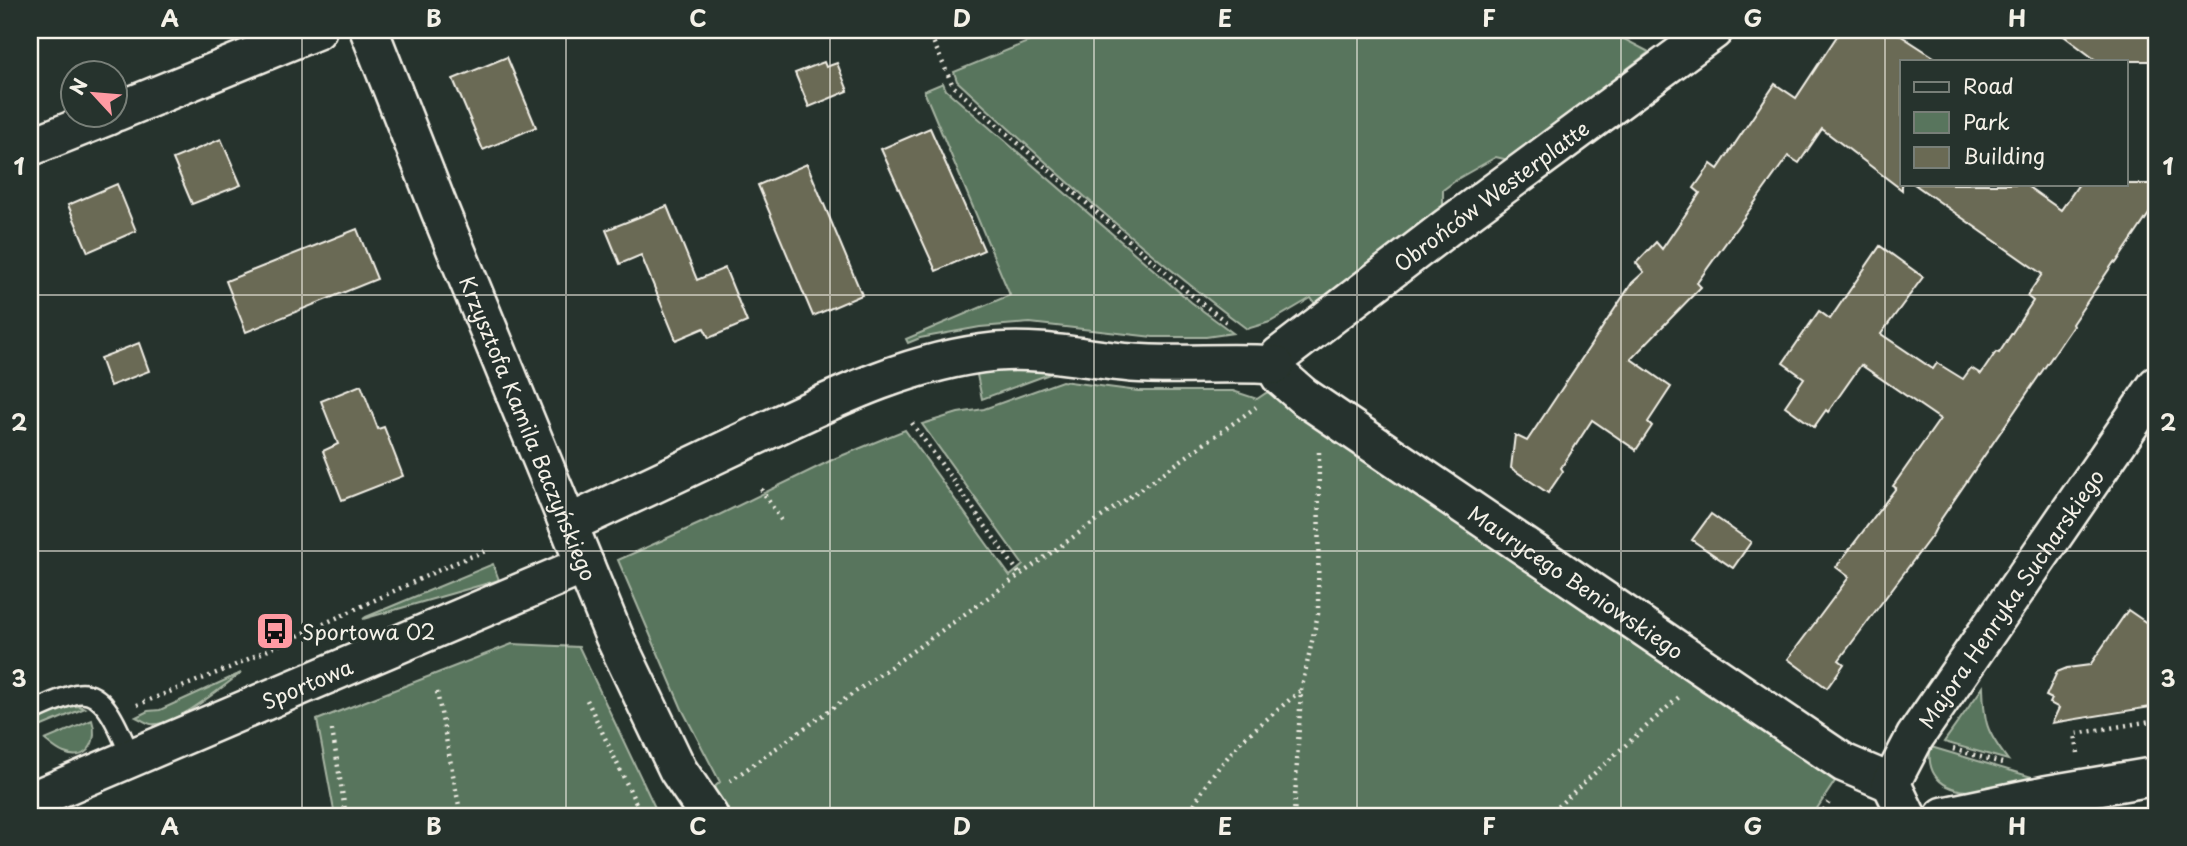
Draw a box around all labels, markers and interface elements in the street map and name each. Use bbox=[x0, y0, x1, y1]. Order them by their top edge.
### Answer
text: A bbox=[161, 0, 179, 35]
text: B bbox=[426, 0, 442, 35]
text: C bbox=[689, 0, 707, 35]
text: D bbox=[953, 0, 971, 35]
text: E bbox=[1218, 0, 1232, 35]
text: F bbox=[1482, 0, 1496, 35]
text: G bbox=[1744, 0, 1762, 35]
text: H bbox=[2008, 0, 2026, 35]
north arrow bbox=[60, 60, 130, 130]
legend bbox=[1900, 60, 2128, 186]
text: Road bbox=[1963, 69, 2014, 101]
text: N bbox=[62, 73, 94, 99]
text: Park bbox=[1963, 105, 2010, 137]
street label: Obrońców Westerplatte bbox=[1387, 112, 1595, 279]
text: Building bbox=[1963, 139, 2045, 171]
text: 1 bbox=[14, 148, 25, 183]
text: 1 bbox=[2163, 148, 2174, 183]
street label: Krzysztofa Kamila Baczyńskiego bbox=[452, 271, 606, 585]
text: 2 bbox=[11, 404, 27, 439]
text: 2 bbox=[2160, 404, 2176, 439]
street label: Majora Henryka Sucharskiego bbox=[1910, 462, 2111, 734]
street label: Maurycego Beniowskiego bbox=[1462, 497, 1691, 666]
bus stop icon: Sportowa 02 bbox=[254, 610, 296, 652]
place label: Sportowa 02 bbox=[302, 615, 435, 647]
street label: Sportowa bbox=[257, 650, 357, 717]
text: 3 bbox=[11, 660, 27, 695]
text: 3 bbox=[2160, 660, 2176, 695]
text: A bbox=[161, 808, 179, 843]
text: B bbox=[426, 808, 442, 843]
text: C bbox=[689, 808, 707, 843]
text: D bbox=[953, 808, 971, 843]
text: E bbox=[1218, 808, 1232, 843]
text: F bbox=[1482, 808, 1496, 843]
text: G bbox=[1744, 808, 1762, 843]
text: H bbox=[2008, 808, 2026, 843]

